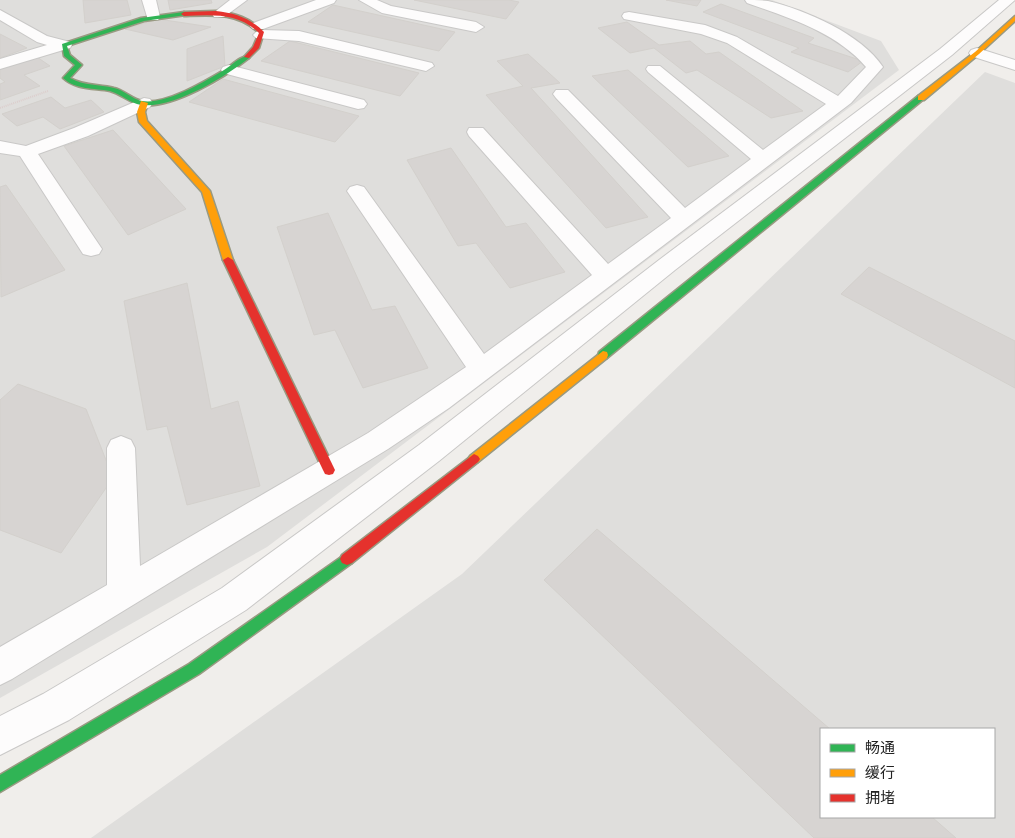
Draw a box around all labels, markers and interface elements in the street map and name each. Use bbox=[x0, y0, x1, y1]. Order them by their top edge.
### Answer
legend bbox=[820, 728, 995, 818]
text: 畅通 bbox=[865, 737, 895, 757]
text: 缓行 bbox=[865, 762, 895, 782]
text: 拥堵 bbox=[865, 787, 895, 807]

